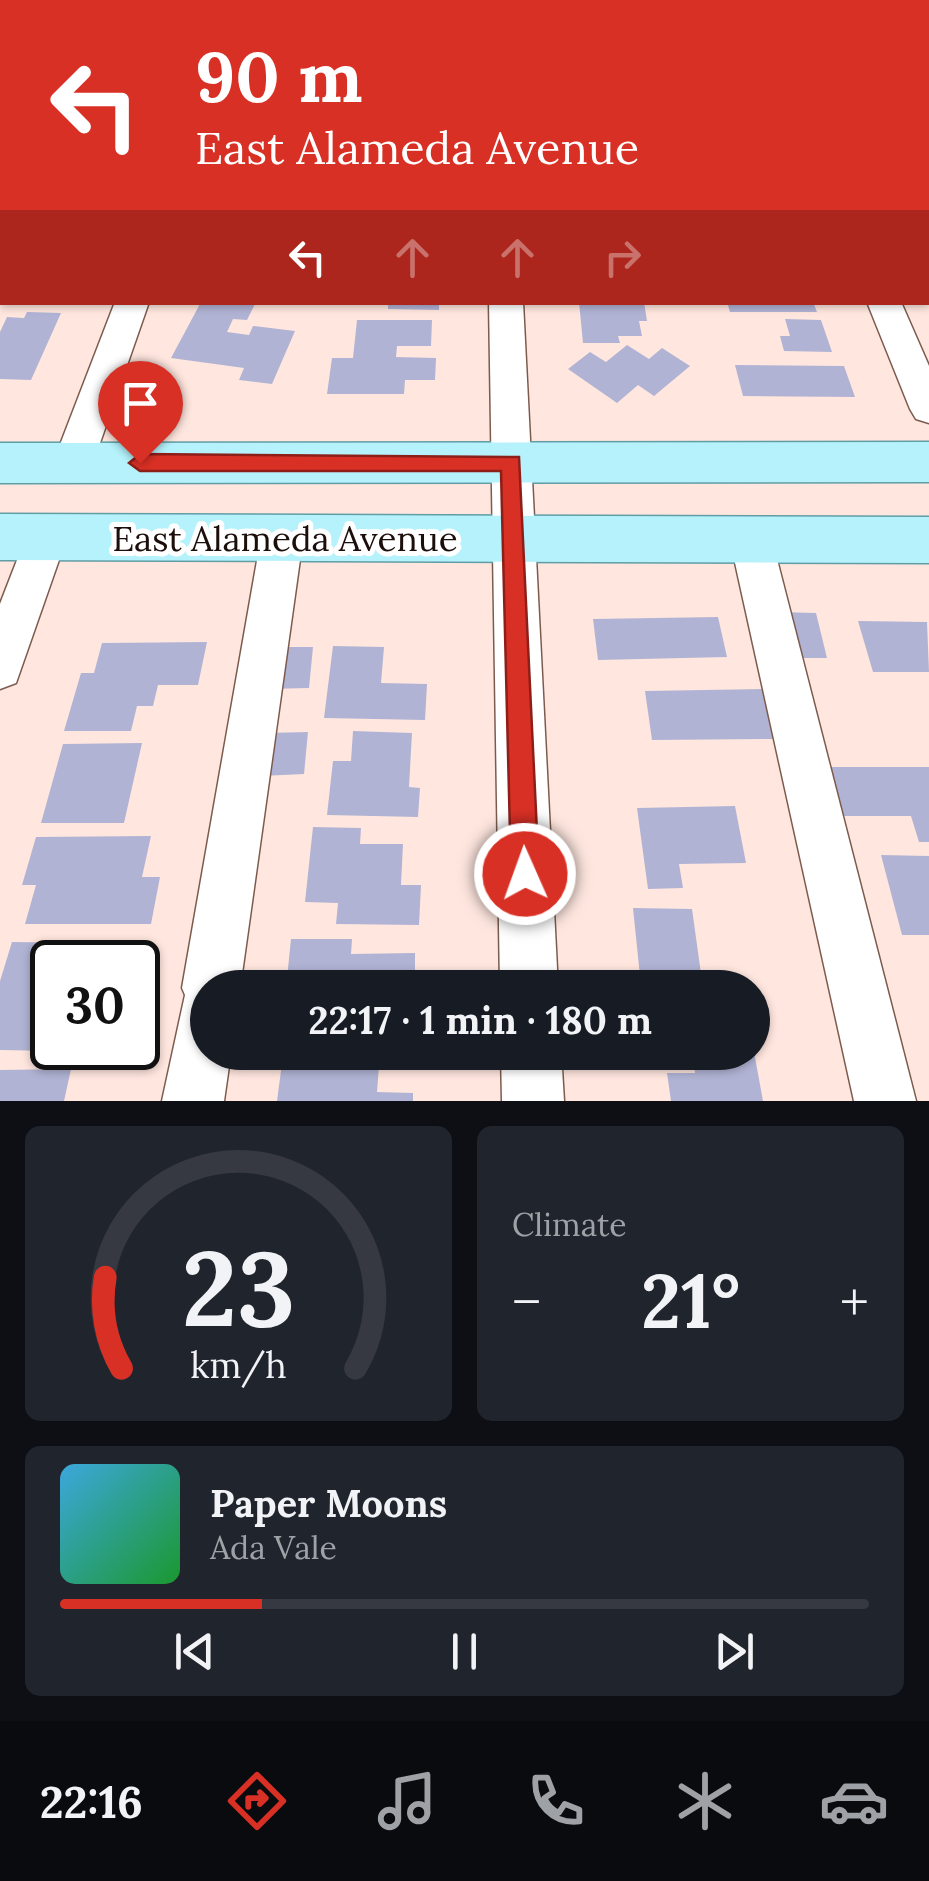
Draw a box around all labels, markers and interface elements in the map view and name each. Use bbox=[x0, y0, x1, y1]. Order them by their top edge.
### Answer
text: 90 m bbox=[195, 32, 363, 121]
icon: left bbox=[30, 40, 160, 170]
text: East Alameda Avenue bbox=[195, 119, 639, 176]
icon: left bbox=[280, 230, 335, 285]
icon: ahead bbox=[385, 230, 440, 285]
icon: ahead bbox=[490, 230, 545, 285]
icon: right bbox=[595, 230, 650, 285]
pin bbox=[98, 361, 183, 464]
icon: arrive bbox=[113, 376, 168, 431]
street label: East Alameda Avenue bbox=[112, 516, 458, 561]
position arrow bbox=[473, 822, 577, 926]
speed limit sign: 30 bbox=[30, 940, 160, 1070]
text: 22:17 · 1 min · 180 m bbox=[308, 996, 652, 1044]
text: Climate bbox=[512, 1204, 627, 1245]
text: 23 bbox=[182, 1221, 295, 1354]
text: 21° bbox=[641, 1253, 740, 1349]
text: − bbox=[512, 1267, 541, 1337]
text: + bbox=[840, 1267, 869, 1337]
text: km/h bbox=[190, 1342, 287, 1388]
text: Paper Moons bbox=[210, 1479, 447, 1527]
text: Ada Vale bbox=[210, 1527, 337, 1568]
icon: previous bbox=[167, 1624, 222, 1679]
icon: pause bbox=[437, 1624, 492, 1679]
icon: next bbox=[707, 1624, 762, 1679]
icon: directions bbox=[222, 1766, 292, 1836]
icon: music bbox=[372, 1766, 442, 1836]
icon: phone bbox=[521, 1766, 591, 1836]
icon: climate bbox=[670, 1766, 740, 1836]
icon: car bbox=[819, 1766, 889, 1836]
text: 22:16 bbox=[40, 1773, 143, 1830]

